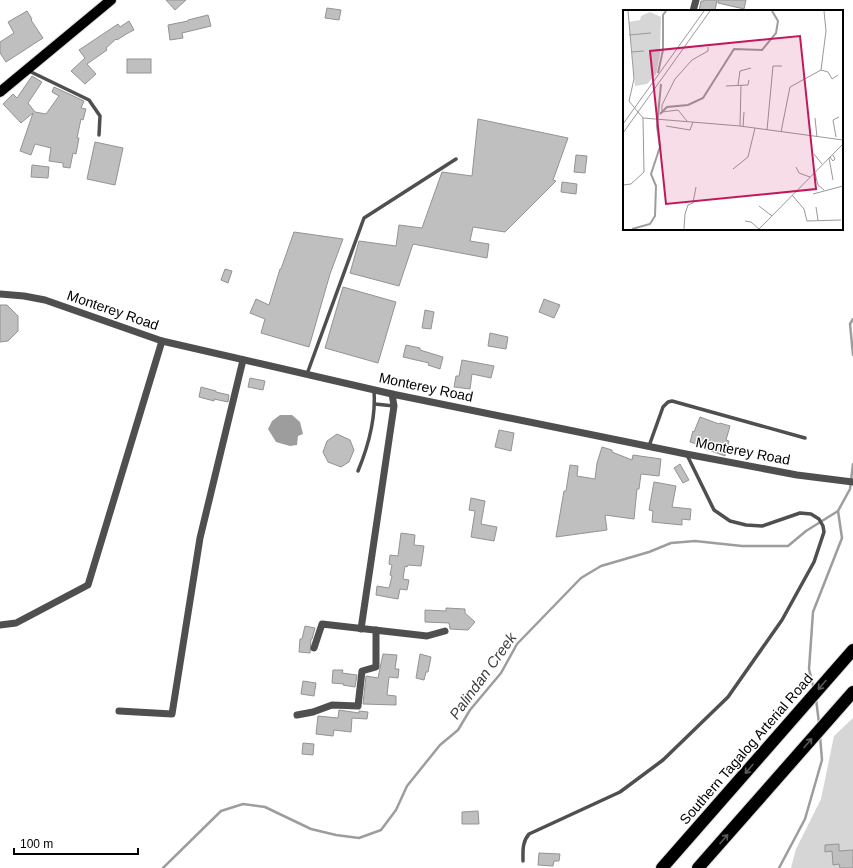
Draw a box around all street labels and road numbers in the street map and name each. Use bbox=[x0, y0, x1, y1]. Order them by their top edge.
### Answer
street label: Monterey Road bbox=[65, 287, 161, 333]
street label: Monterey Road bbox=[378, 369, 474, 405]
street label: Monterey Road bbox=[694, 434, 792, 468]
street label: Southern Tagalog Arterial Road bbox=[676, 670, 816, 828]

